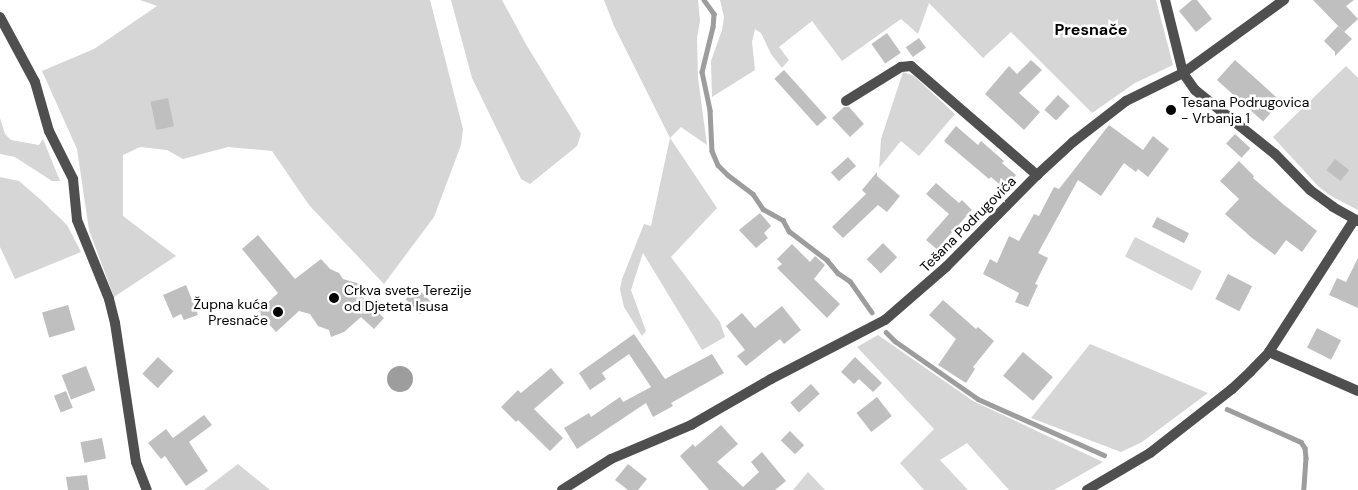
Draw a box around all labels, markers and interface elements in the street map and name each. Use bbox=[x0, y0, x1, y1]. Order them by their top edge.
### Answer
district label: Presnače bbox=[1055, 20, 1127, 40]
place label: Tesana Podrugovica - Vrbanja 1 bbox=[1181, 94, 1309, 126]
marker: Tesana Podrugovica - Vrbanja 1 bbox=[1165, 104, 1177, 116]
street label: Tešana Podrugovića bbox=[917, 173, 1019, 275]
place label: Crkva svete Terezije od Djeteta Isusa bbox=[344, 282, 472, 314]
marker: Crkva svete Terezije od Djeteta Isusa bbox=[328, 292, 340, 304]
place label: Župna kuća Presnače bbox=[194, 296, 268, 328]
marker: Župna kuća Presnače bbox=[272, 306, 284, 318]

